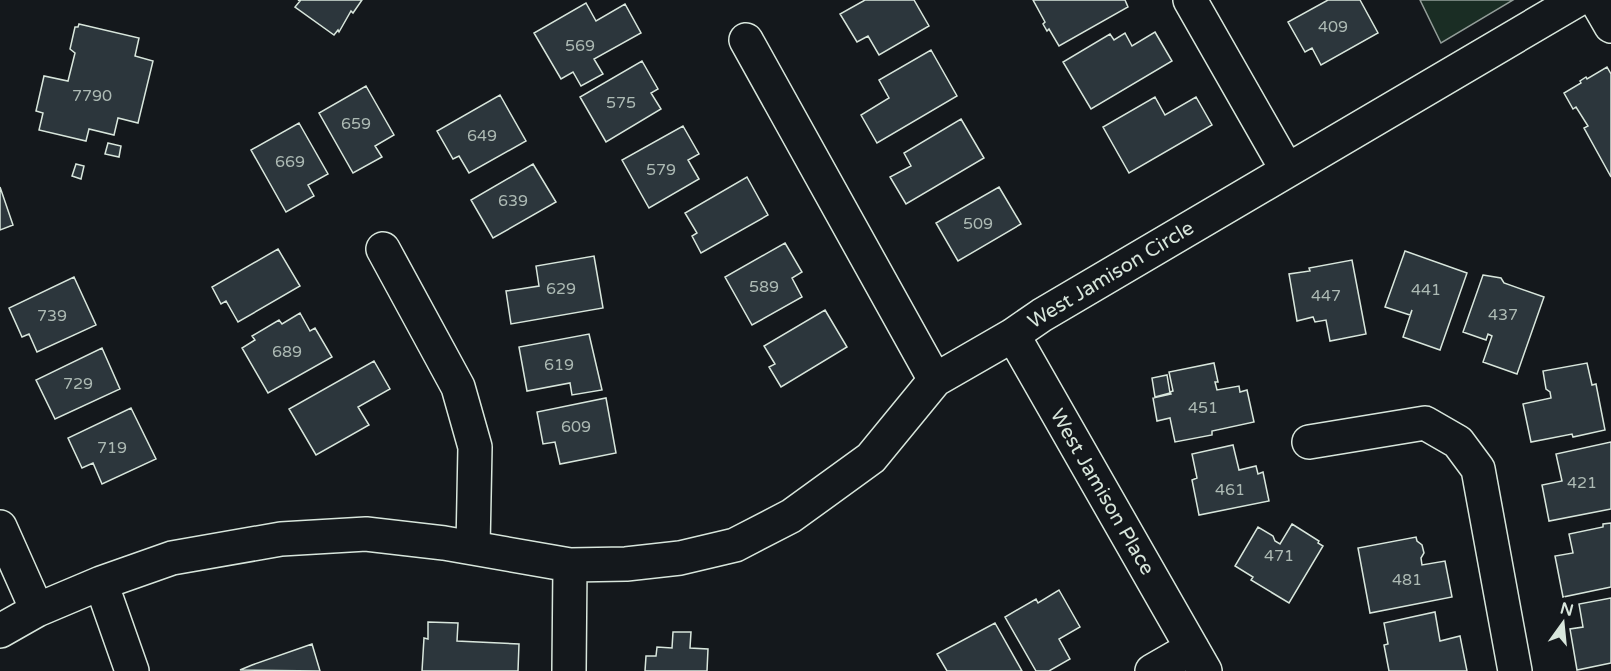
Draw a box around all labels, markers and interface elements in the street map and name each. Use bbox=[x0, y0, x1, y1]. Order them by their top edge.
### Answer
house number: 409 bbox=[1318, 17, 1348, 37]
house number: 569 bbox=[565, 36, 595, 56]
house number: 7790 bbox=[72, 86, 112, 106]
house number: 575 bbox=[606, 93, 636, 113]
house number: 659 bbox=[341, 114, 371, 134]
house number: 649 bbox=[467, 126, 497, 146]
house number: 669 bbox=[275, 152, 305, 172]
house number: 579 bbox=[646, 160, 676, 180]
house number: 639 bbox=[498, 191, 528, 211]
house number: 509 bbox=[963, 214, 993, 234]
street label: West Jamison Circle bbox=[1024, 216, 1198, 334]
house number: 589 bbox=[749, 277, 779, 297]
house number: 629 bbox=[546, 279, 576, 299]
house number: 441 bbox=[1411, 280, 1441, 300]
house number: 447 bbox=[1311, 286, 1341, 306]
house number: 437 bbox=[1488, 305, 1518, 325]
house number: 739 bbox=[37, 306, 67, 326]
house number: 689 bbox=[272, 342, 302, 362]
house number: 619 bbox=[544, 355, 574, 375]
house number: 729 bbox=[63, 374, 93, 394]
house number: 451 bbox=[1188, 398, 1218, 418]
street label: West Jamison Place bbox=[1045, 405, 1159, 579]
house number: 609 bbox=[561, 417, 591, 437]
house number: 719 bbox=[97, 438, 127, 458]
house number: 421 bbox=[1567, 473, 1597, 493]
house number: 461 bbox=[1215, 480, 1245, 500]
house number: 471 bbox=[1264, 546, 1294, 566]
house number: 481 bbox=[1392, 570, 1422, 590]
north arrow bbox=[1533, 593, 1593, 653]
text: N bbox=[1558, 598, 1575, 621]

